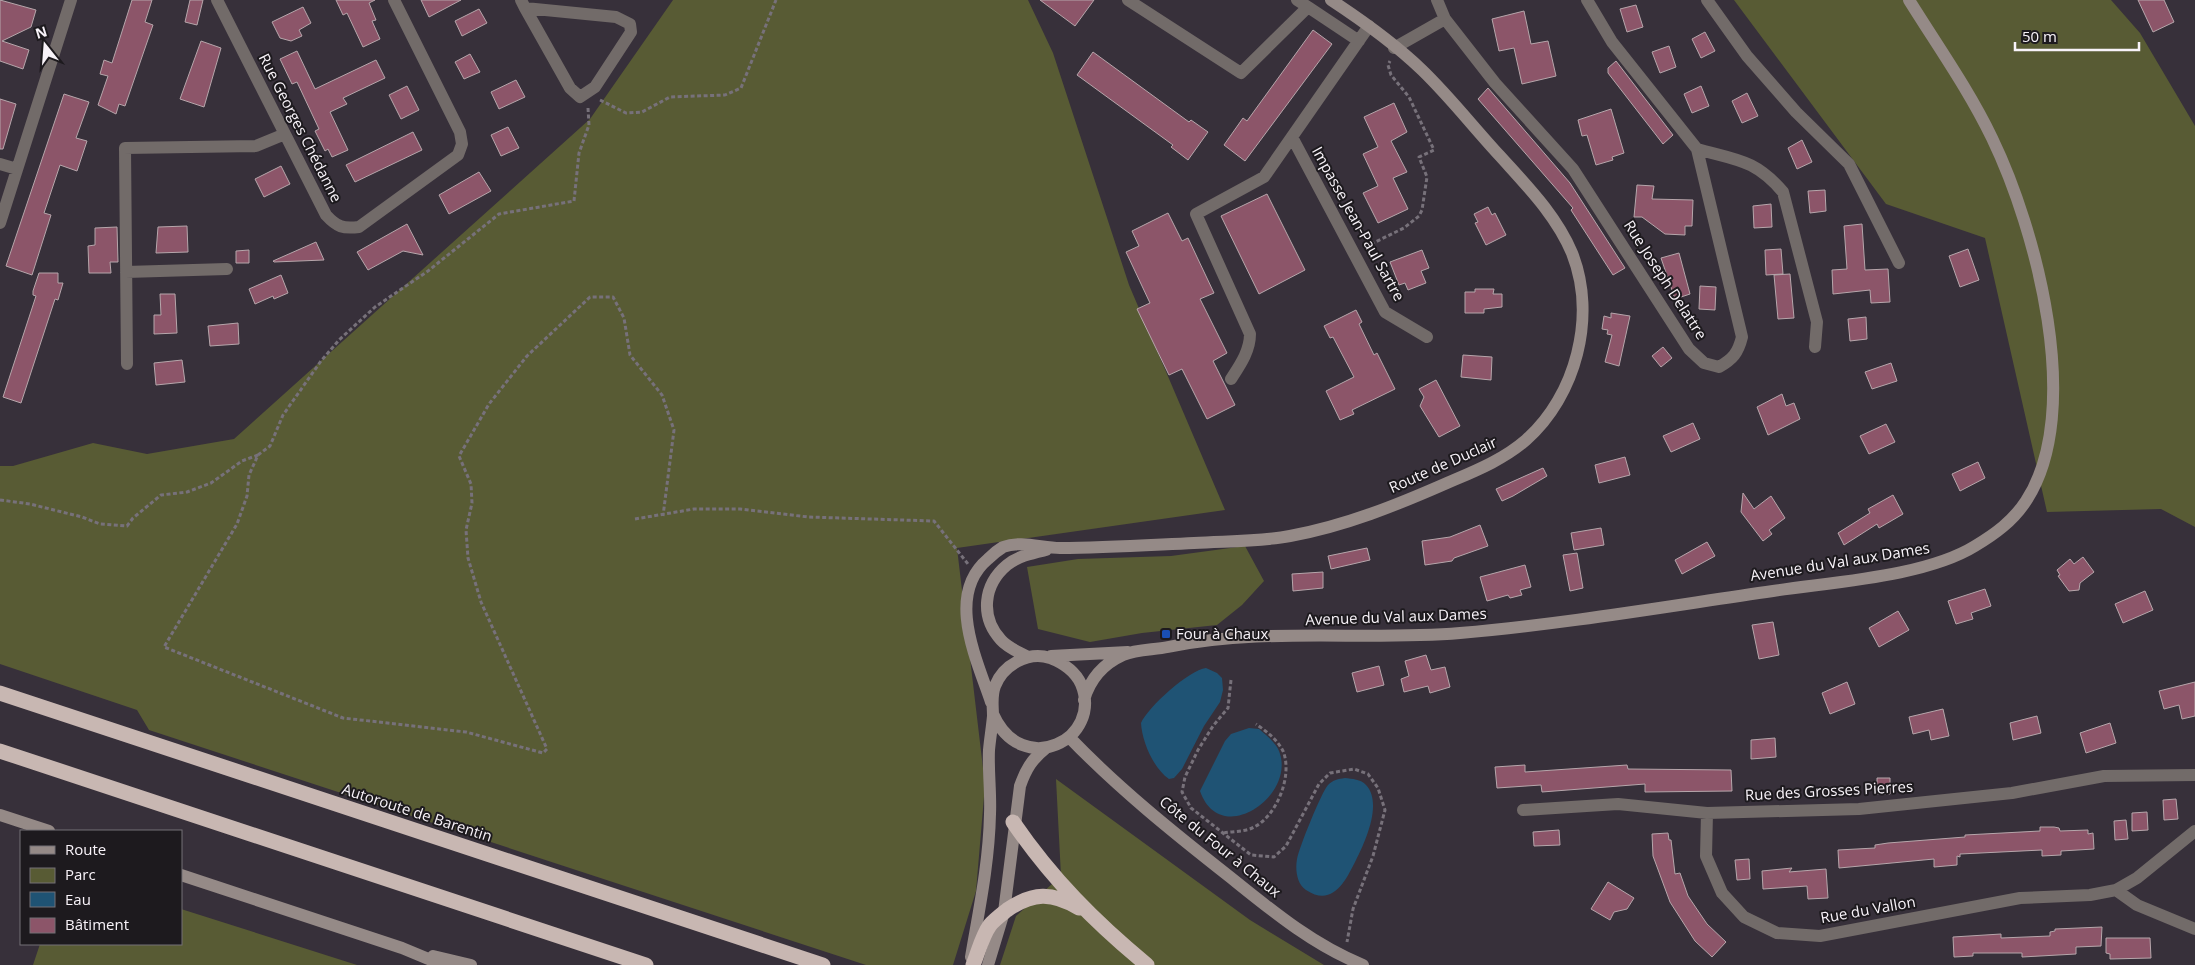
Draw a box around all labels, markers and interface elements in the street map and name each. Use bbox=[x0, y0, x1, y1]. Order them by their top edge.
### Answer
north arrow bbox=[20, 20, 70, 70]
scale bar bbox=[2015, 20, 2139, 52]
text: N bbox=[33, 21, 49, 43]
text: 50 m bbox=[2022, 26, 2057, 46]
street label: Rue Georges Chédanne bbox=[255, 50, 347, 205]
street label: Impasse Jean-Paul Sartre bbox=[1308, 143, 1410, 304]
street label: Rue Joseph Delattre bbox=[1620, 216, 1712, 343]
street label: Route de Duclair bbox=[1386, 431, 1500, 497]
street label: Avenue du Val aux Dames bbox=[1749, 537, 1931, 585]
street label: Avenue du Val aux Dames bbox=[1305, 603, 1487, 629]
place label: Four à Chaux bbox=[1176, 623, 1268, 643]
marker: Four à Chaux bbox=[1160, 628, 1172, 640]
street label: Rue des Grosses Pierres bbox=[1744, 776, 1914, 804]
street label: Autoroute de Barentin bbox=[340, 778, 495, 846]
street label: Côte du Four à Chaux bbox=[1156, 791, 1286, 901]
legend bbox=[20, 830, 182, 945]
text: Route bbox=[65, 839, 106, 859]
text: Parc bbox=[65, 864, 96, 884]
text: Eau bbox=[65, 889, 91, 909]
street label: Rue du Vallon bbox=[1819, 891, 1917, 927]
text: Bâtiment bbox=[65, 914, 129, 934]

